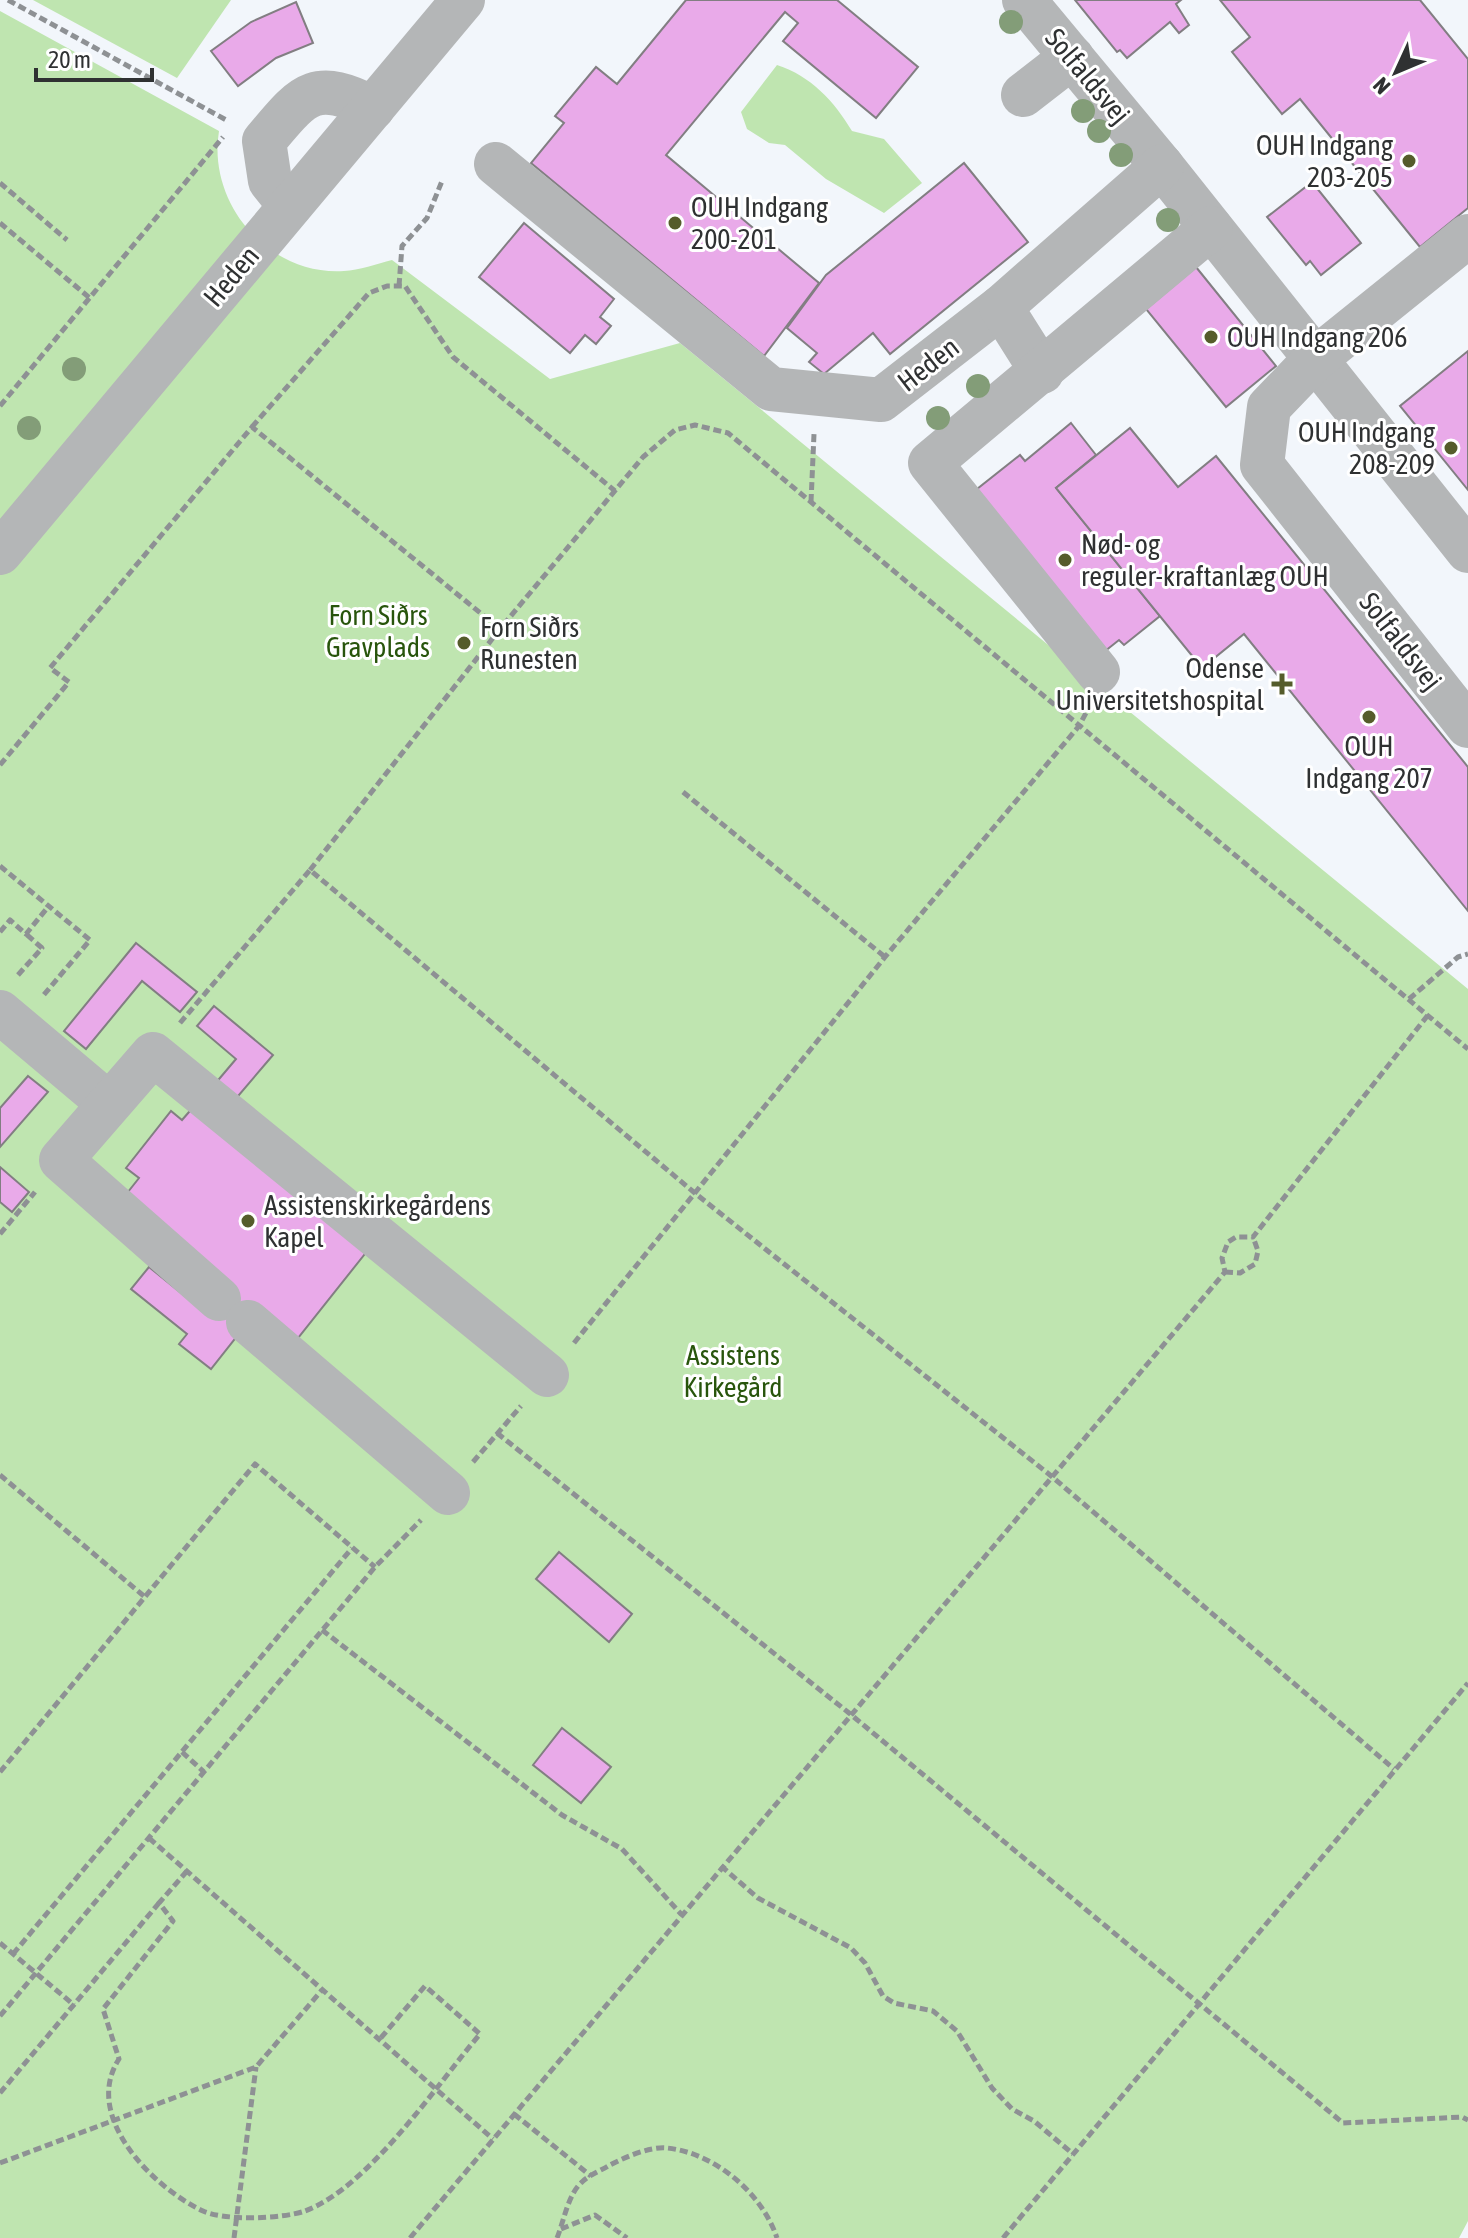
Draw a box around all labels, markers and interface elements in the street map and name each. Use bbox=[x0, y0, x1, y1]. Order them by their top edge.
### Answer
street label: Solfaldsvej bbox=[1039, 22, 1137, 130]
scale bar bbox=[36, 32, 152, 82]
north arrow bbox=[1356, 32, 1436, 112]
text: 20 m bbox=[48, 46, 91, 73]
text: N bbox=[1368, 72, 1395, 100]
place label: OUH Indgang 203-205 bbox=[1256, 129, 1393, 193]
marker: OUH Indgang 203-205 bbox=[1400, 152, 1418, 170]
place label: OUH Indgang 200-201 bbox=[691, 191, 828, 255]
marker: OUH Indgang 200-201 bbox=[666, 214, 684, 232]
street label: Heden bbox=[197, 240, 265, 312]
place label: OUH Indgang 206 bbox=[1227, 321, 1407, 353]
marker: OUH Indgang 206 bbox=[1202, 328, 1220, 346]
street label: Heden bbox=[891, 330, 965, 398]
place label: OUH Indgang 208-209 bbox=[1298, 416, 1435, 480]
marker: OUH Indgang 208-209 bbox=[1442, 439, 1460, 457]
place label: Nød- og reguler-kraftanlæg OUH bbox=[1081, 528, 1329, 592]
marker: Nød- og reguler-kraftanlæg OUH bbox=[1056, 551, 1074, 569]
street label: Solfaldsvej bbox=[1353, 586, 1449, 696]
park label: Forn Siðrs Gravplads bbox=[326, 599, 430, 663]
place label: Forn Siðrs Runesten bbox=[480, 611, 579, 675]
marker: Forn Siðrs Runesten bbox=[455, 634, 473, 652]
place label: Odense Universitetshospital bbox=[1056, 652, 1265, 716]
marker: Odense Universitetshospital bbox=[1271, 673, 1293, 695]
marker: OUH Indgang 207 bbox=[1360, 708, 1378, 726]
place label: OUH Indgang 207 bbox=[1305, 730, 1433, 794]
place label: Assistenskirkegårdens Kapel bbox=[264, 1189, 491, 1253]
marker: Assistenskirkegårdens Kapel bbox=[239, 1212, 257, 1230]
park label: Assistens Kirkegård bbox=[684, 1339, 782, 1403]

